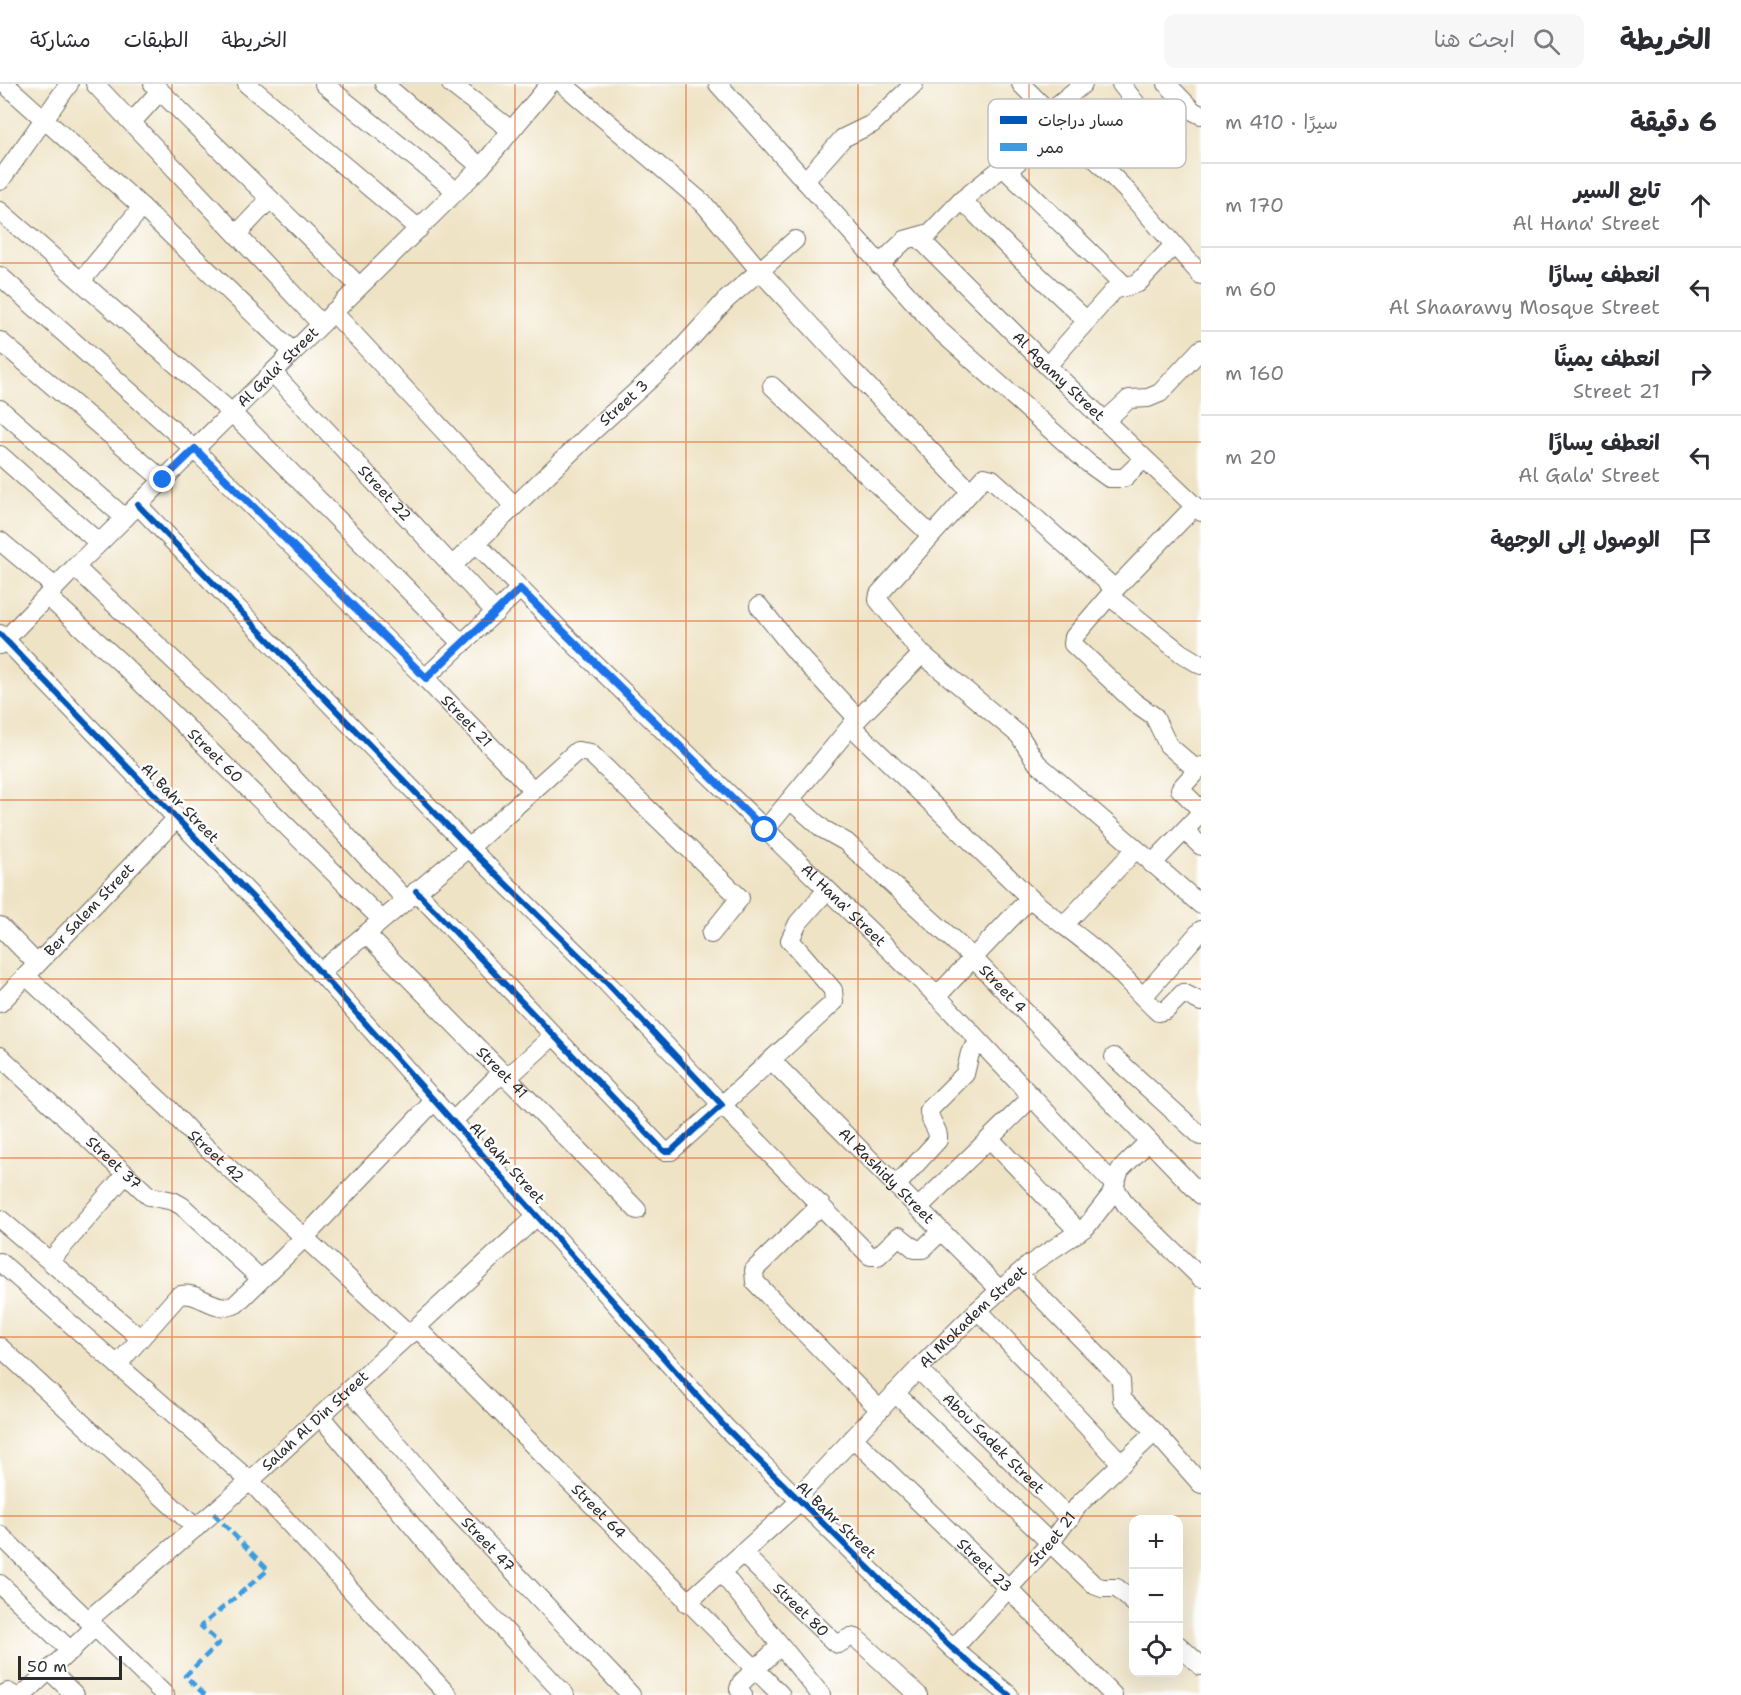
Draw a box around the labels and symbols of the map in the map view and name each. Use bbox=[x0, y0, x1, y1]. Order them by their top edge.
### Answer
legend bbox=[988, 99, 1186, 168]
text: مسار دراجات bbox=[1038, 110, 1124, 131]
text: ممر bbox=[1036, 137, 1064, 158]
street label: Al Gala' Street bbox=[233, 323, 323, 412]
street label: Al Agamy Street bbox=[1008, 327, 1109, 425]
street label: Street 3 bbox=[595, 375, 653, 430]
street label: Street 22 bbox=[354, 461, 416, 525]
route end bbox=[149, 466, 175, 492]
street label: Street 21 bbox=[437, 691, 496, 751]
street label: Street 60 bbox=[183, 724, 247, 787]
street label: Al Bahr Street bbox=[137, 759, 223, 847]
route start bbox=[751, 816, 777, 842]
street label: Ber Salem Street bbox=[40, 859, 138, 961]
street label: Al Hana' Street bbox=[797, 859, 890, 951]
street label: Street 4 bbox=[975, 960, 1030, 1017]
street label: Street 41 bbox=[472, 1042, 532, 1103]
street label: Al Bahr Street bbox=[465, 1118, 549, 1208]
street label: Al Rashidy Street bbox=[834, 1124, 938, 1228]
street label: Street 42 bbox=[184, 1125, 248, 1187]
street label: Street 37 bbox=[82, 1132, 146, 1194]
street label: Al Mokadem Street bbox=[915, 1261, 1031, 1373]
street label: Salah Al Din Street bbox=[257, 1367, 373, 1475]
street label: Abou Sadek Street bbox=[938, 1389, 1049, 1498]
street label: Al Bahr Street bbox=[792, 1477, 880, 1563]
street label: Street 64 bbox=[567, 1479, 630, 1543]
street label: Street 21 bbox=[1024, 1508, 1080, 1571]
street label: Street 47 bbox=[457, 1512, 519, 1576]
street label: Street 23 bbox=[953, 1534, 1016, 1597]
street label: Street 80 bbox=[769, 1579, 833, 1642]
scale bar bbox=[18, 1653, 122, 1680]

